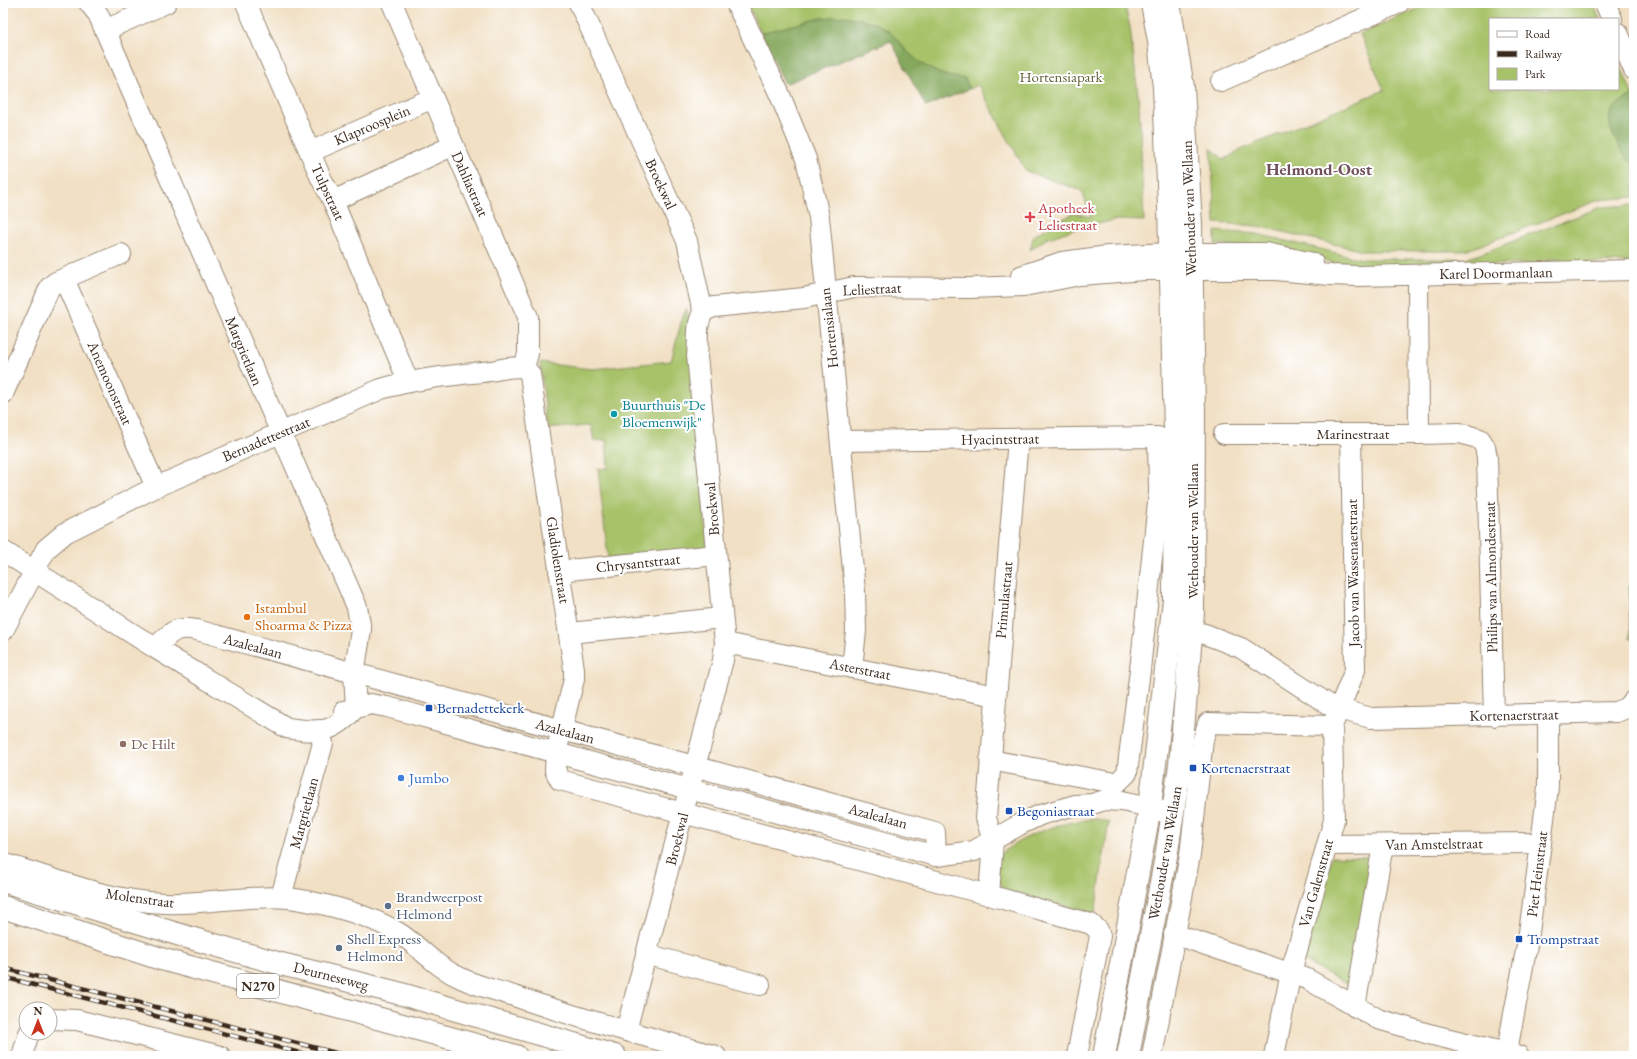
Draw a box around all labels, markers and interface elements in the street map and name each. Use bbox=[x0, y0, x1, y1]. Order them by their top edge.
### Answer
legend bbox=[1489, 18, 1619, 90]
text: Road bbox=[1525, 26, 1551, 42]
text: Railway bbox=[1525, 46, 1563, 62]
text: Park bbox=[1525, 66, 1546, 82]
park label: Hortensiapark bbox=[1019, 67, 1104, 86]
street label: Klaproosplein bbox=[331, 100, 413, 149]
street label: Wethouder van Wellaan bbox=[1177, 140, 1200, 276]
street label: Dahliastraat bbox=[448, 148, 493, 220]
street label: Broekwal bbox=[641, 155, 682, 213]
district label: Helmond-Oost bbox=[1266, 158, 1373, 180]
street label: Tulpstraat bbox=[307, 160, 350, 224]
place label: Apotheek Leliestraat bbox=[1037, 198, 1097, 234]
marker: Apotheek Leliestraat bbox=[1025, 212, 1035, 222]
street label: Karel Doormanlaan bbox=[1439, 262, 1553, 283]
street label: Leliestraat bbox=[842, 277, 902, 300]
street label: Hortensialaan bbox=[815, 287, 842, 369]
street label: Margrietlaan bbox=[221, 313, 268, 388]
street label: Anemoonstraat bbox=[83, 337, 138, 428]
place label: Buurthuis "De Bloemenwijk" bbox=[622, 395, 706, 431]
marker: Buurthuis "De Bloemenwijk" bbox=[609, 409, 619, 419]
street label: Bernadettestraat bbox=[219, 411, 313, 466]
street label: Marinestraat bbox=[1317, 424, 1390, 443]
street label: Hyacintstraat bbox=[961, 428, 1040, 449]
street label: Wethouder van Wellaan bbox=[1183, 463, 1202, 599]
street label: Broekwal bbox=[700, 481, 723, 537]
street label: Jacob van Wassenaerstraat bbox=[1342, 499, 1363, 649]
street label: Philips van Almondestraat bbox=[1480, 501, 1501, 653]
street label: Gladiolenstraat bbox=[542, 515, 575, 605]
street label: Chrysantstraat bbox=[595, 549, 681, 576]
street label: Primulastraat bbox=[991, 560, 1016, 639]
place label: Istambul Shoarma & Pizza bbox=[255, 598, 352, 634]
marker: Istambul Shoarma & Pizza bbox=[242, 612, 252, 622]
street label: Azalealaan bbox=[220, 628, 285, 663]
street label: Asterstraat bbox=[827, 653, 893, 684]
place label: Bernadettekerk bbox=[437, 698, 525, 717]
marker: Bernadettekerk bbox=[424, 703, 434, 713]
street label: Kortenaerstraat bbox=[1469, 704, 1559, 725]
street label: Azalealaan bbox=[532, 713, 597, 748]
place label: De Hilt bbox=[131, 734, 176, 753]
marker: De Hilt bbox=[118, 739, 128, 749]
place label: Kortenaerstraat bbox=[1201, 758, 1291, 777]
marker: Kortenaerstraat bbox=[1188, 763, 1198, 773]
place label: Jumbo bbox=[407, 768, 449, 787]
marker: Jumbo bbox=[396, 773, 406, 783]
street label: Margrietlaan bbox=[285, 775, 322, 851]
street label: Wethouder van Wellaan bbox=[1143, 784, 1186, 921]
street label: Azalealaan bbox=[845, 798, 910, 833]
place label: Begoniastraat bbox=[1017, 801, 1095, 820]
marker: Begoniastraat bbox=[1004, 806, 1014, 816]
street label: Broekwal bbox=[661, 810, 692, 867]
street label: Piet Heinstraat bbox=[1522, 830, 1551, 918]
street label: Van Amstelstraat bbox=[1385, 833, 1483, 854]
street label: Van Galenstraat bbox=[1294, 836, 1337, 929]
street label: Molenstraat bbox=[105, 883, 176, 912]
place label: Brandweerpost Helmond bbox=[396, 887, 483, 923]
marker: Brandweerpost Helmond bbox=[383, 901, 393, 911]
place label: Shell Express Helmond bbox=[347, 929, 421, 965]
place label: Trompstraat bbox=[1527, 929, 1599, 948]
marker: Trompstraat bbox=[1514, 934, 1524, 944]
marker: Shell Express Helmond bbox=[334, 943, 344, 953]
street label: Deurneseweg bbox=[292, 957, 371, 994]
road number: N270 bbox=[237, 974, 279, 998]
north arrow bbox=[18, 1001, 58, 1041]
text: N bbox=[34, 1004, 43, 1018]

